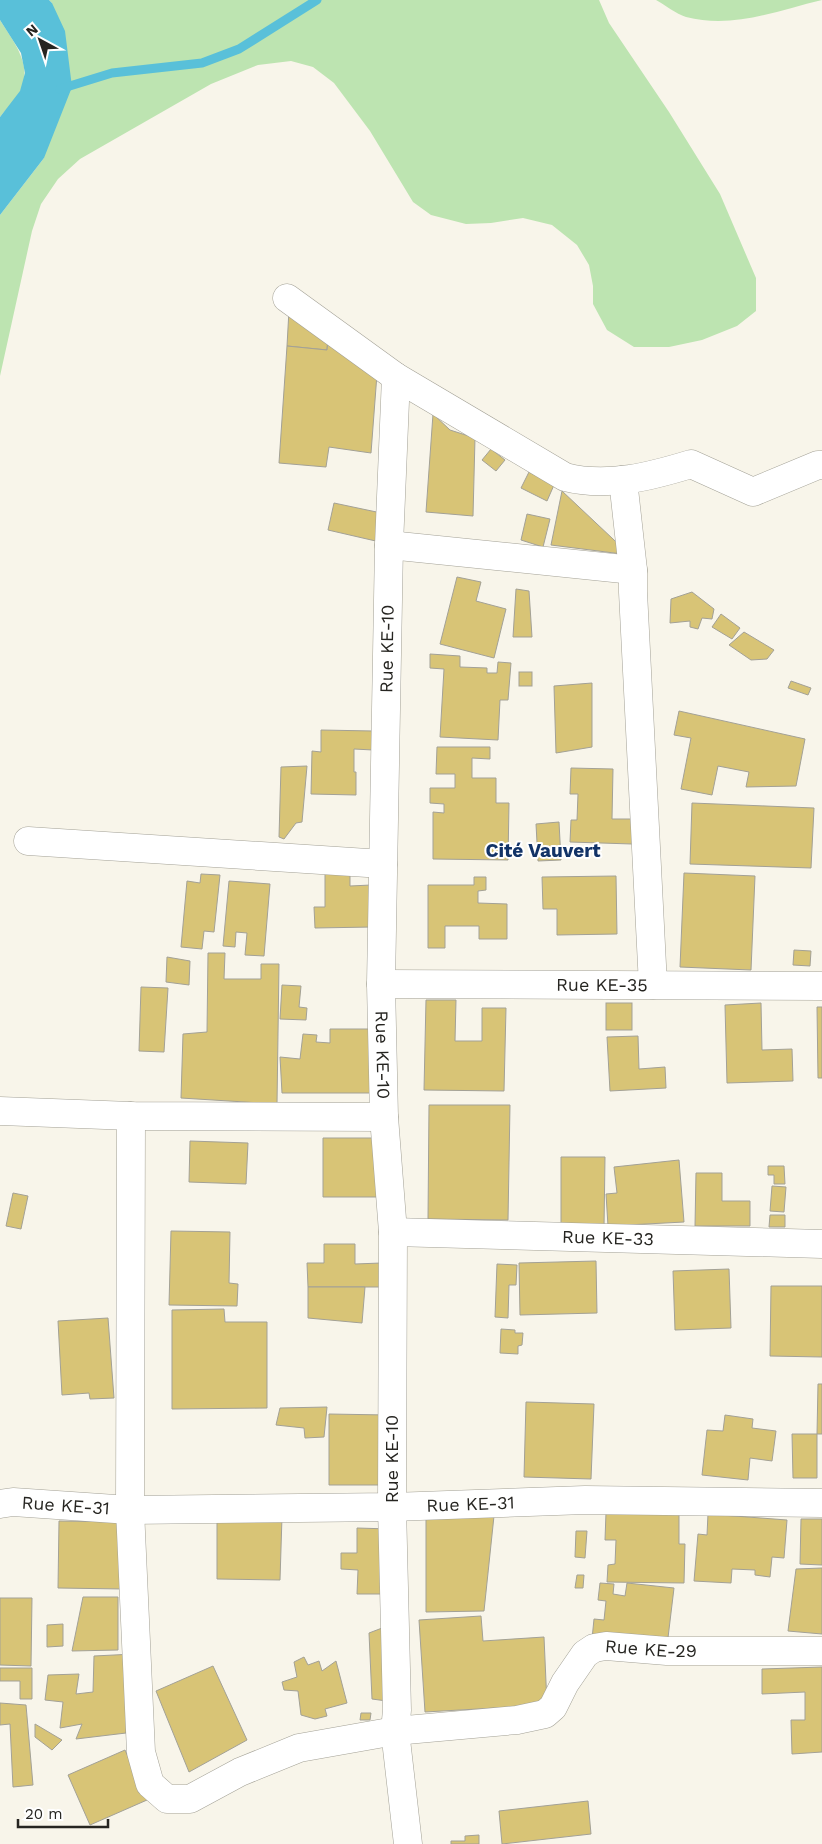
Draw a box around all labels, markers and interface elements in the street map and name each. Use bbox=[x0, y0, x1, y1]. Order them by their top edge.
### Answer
north arrow bbox=[15, 15, 65, 65]
text: N bbox=[23, 21, 41, 40]
street label: Rue KE-10 bbox=[375, 605, 398, 693]
district label: Cité Vauvert bbox=[486, 839, 601, 862]
street label: Rue KE-35 bbox=[556, 974, 648, 995]
street label: Rue KE-10 bbox=[372, 1010, 395, 1099]
street label: Rue KE-33 bbox=[562, 1226, 654, 1249]
street label: Rue KE-10 bbox=[381, 1415, 402, 1503]
street label: Rue KE-31 bbox=[21, 1492, 111, 1519]
street label: Rue KE-31 bbox=[426, 1492, 515, 1516]
street label: Rue KE-29 bbox=[604, 1635, 697, 1661]
scale bar bbox=[18, 1796, 108, 1828]
text: 20 m bbox=[25, 1805, 63, 1823]

